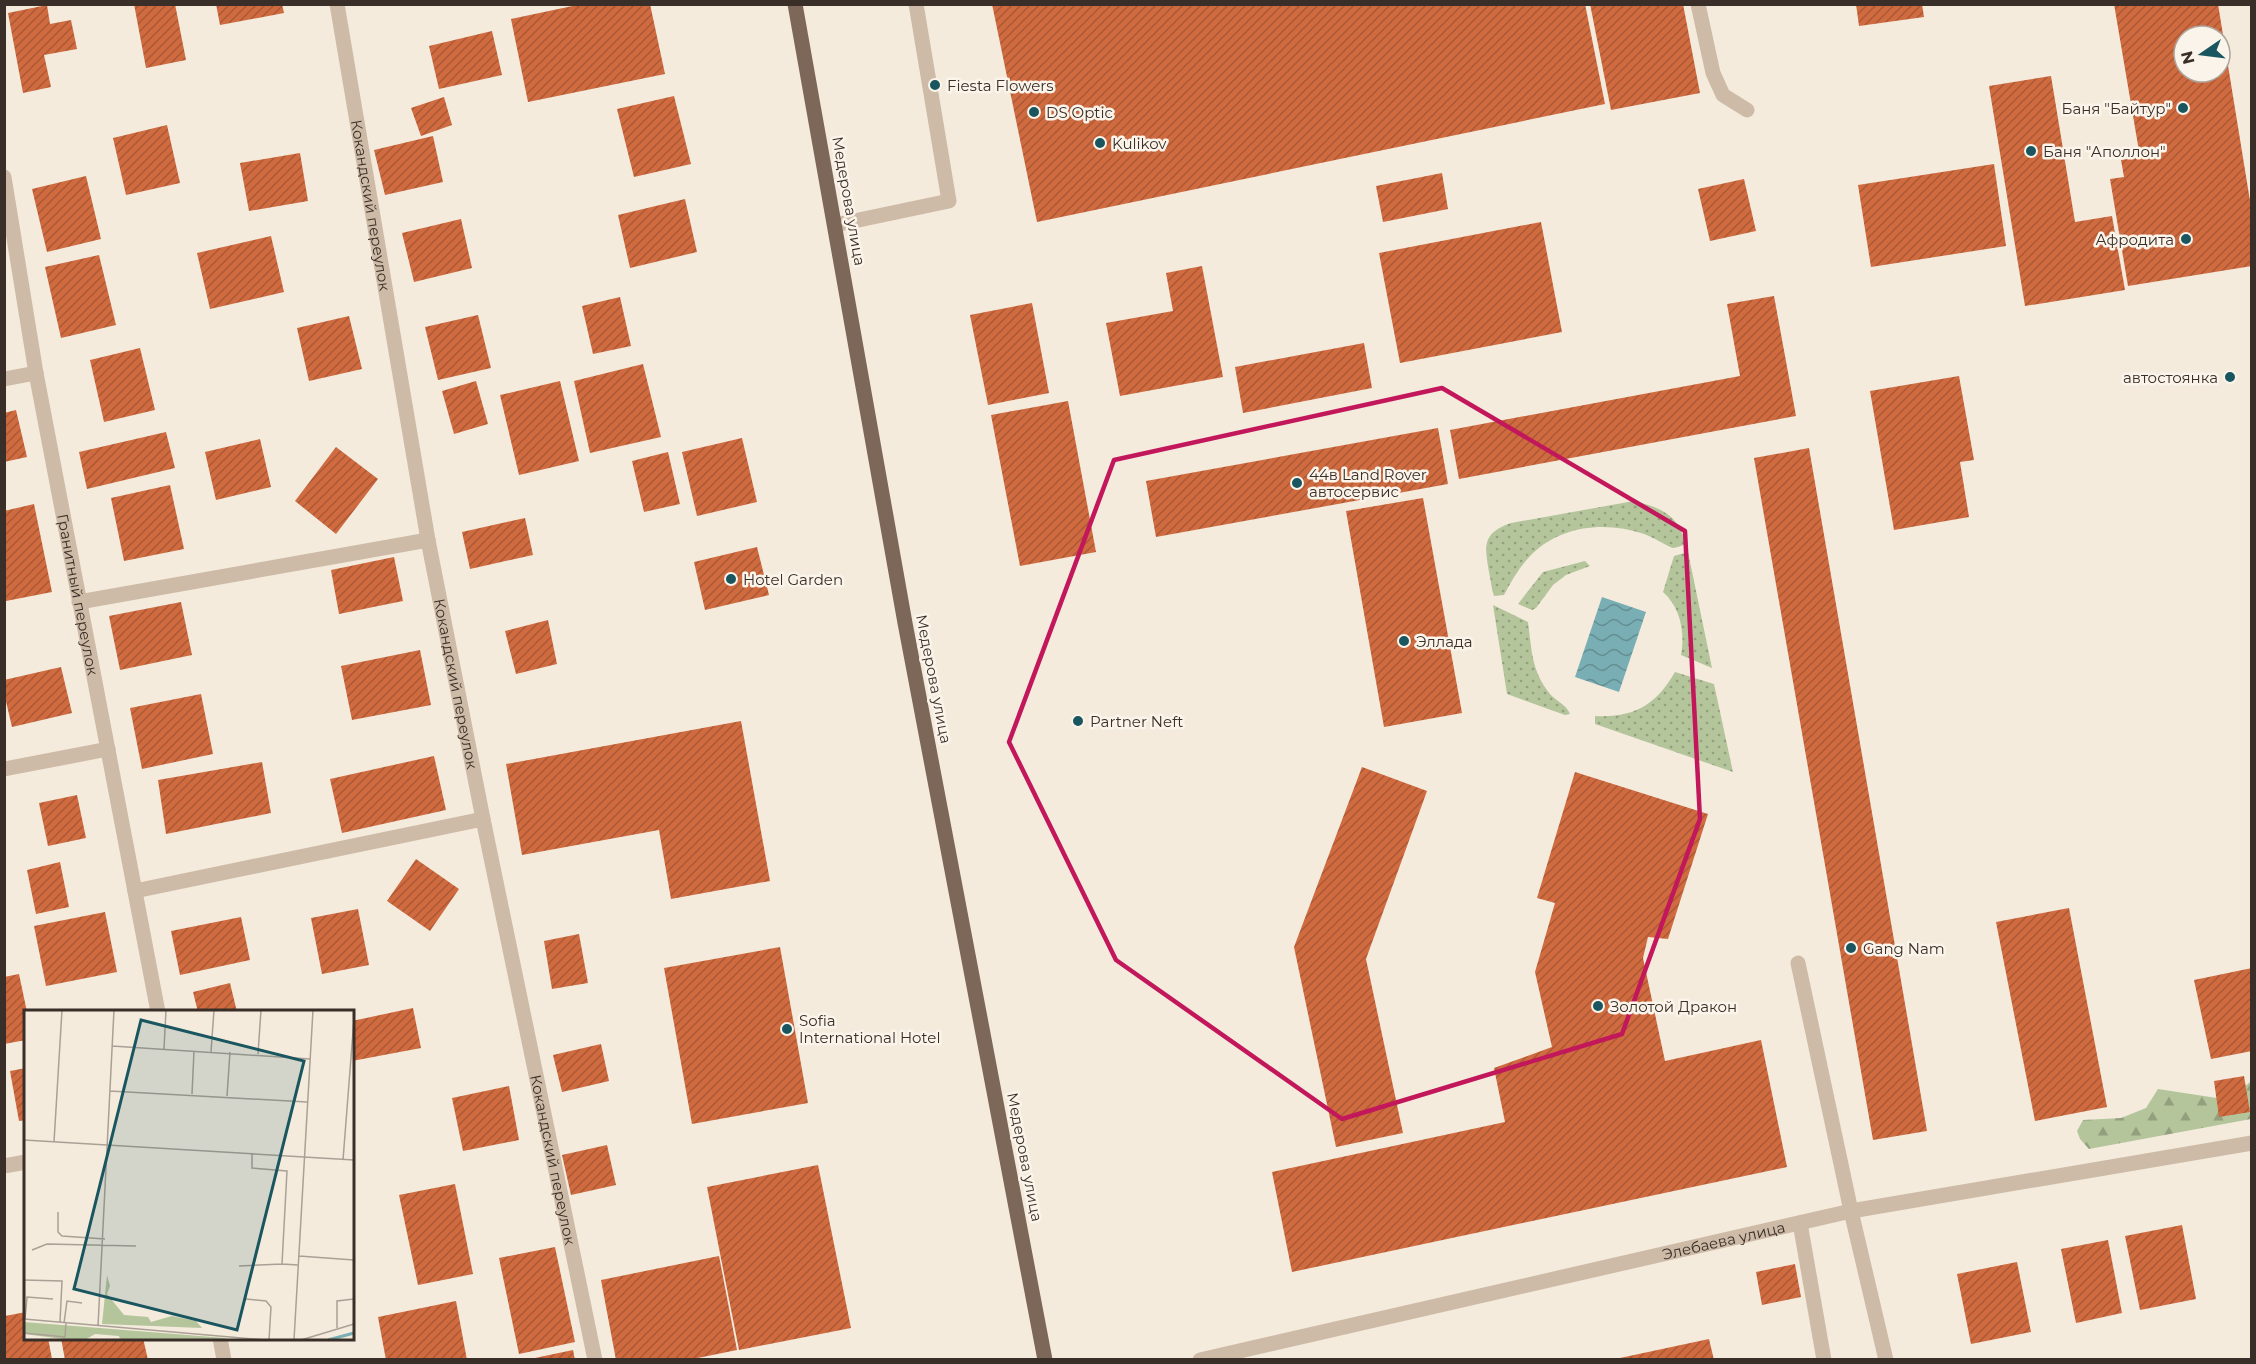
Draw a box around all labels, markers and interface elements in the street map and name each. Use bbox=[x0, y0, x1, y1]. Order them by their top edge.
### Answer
north arrow bbox=[2172, 24, 2232, 84]
text: N bbox=[2177, 49, 2199, 66]
place label: Fiesta Flowers bbox=[947, 76, 1054, 95]
marker: Fiesta Flowers bbox=[928, 78, 942, 92]
place label: Баня "Байтур" bbox=[2062, 99, 2171, 118]
marker: Баня "Байтур" bbox=[2176, 101, 2190, 115]
place label: DS Optic bbox=[1046, 103, 1113, 122]
marker: DS Optic bbox=[1027, 105, 1041, 119]
street label: Кокандский переулок bbox=[347, 118, 395, 292]
place label: Kulikov bbox=[1112, 134, 1167, 153]
street label: Медерова улица bbox=[828, 135, 870, 267]
marker: Kulikov bbox=[1093, 136, 1107, 150]
place label: Баня "Аполлон" bbox=[2043, 142, 2166, 161]
marker: Баня "Аполлон" bbox=[2024, 144, 2038, 158]
place label: Афродита bbox=[2095, 230, 2174, 249]
marker: Афродита bbox=[2179, 232, 2193, 246]
place label: автостоянка bbox=[2123, 368, 2218, 387]
marker: автостоянка bbox=[2223, 370, 2237, 384]
place label: 44в Land Rover автосервис bbox=[1309, 465, 1427, 501]
marker: 44в Land Rover автосервис bbox=[1290, 476, 1304, 490]
street label: Гранитный переулок bbox=[54, 512, 103, 677]
place label: Hotel Garden bbox=[743, 570, 843, 589]
marker: Hotel Garden bbox=[724, 572, 738, 586]
street label: Кокандский переулок bbox=[430, 597, 482, 771]
street label: Медерова улица bbox=[912, 613, 956, 745]
place label: Эллада bbox=[1416, 632, 1473, 651]
marker: Эллада bbox=[1397, 634, 1411, 648]
place label: Partner Neft bbox=[1090, 712, 1183, 731]
marker: Partner Neft bbox=[1071, 714, 1085, 728]
place label: Gang Nam bbox=[1863, 939, 1945, 958]
marker: Gang Nam bbox=[1844, 941, 1858, 955]
place label: Золотой Дракон bbox=[1610, 997, 1737, 1016]
marker: Золотой Дракон bbox=[1591, 999, 1605, 1013]
inset map bbox=[24, 1010, 354, 1340]
place label: Sofia International Hotel bbox=[799, 1011, 940, 1047]
marker: Sofia International Hotel bbox=[780, 1022, 794, 1036]
street label: Кокандский переулок bbox=[527, 1073, 580, 1247]
street label: Медерова улица bbox=[1003, 1091, 1047, 1223]
street label: Элебаева улица bbox=[1660, 1217, 1787, 1263]

